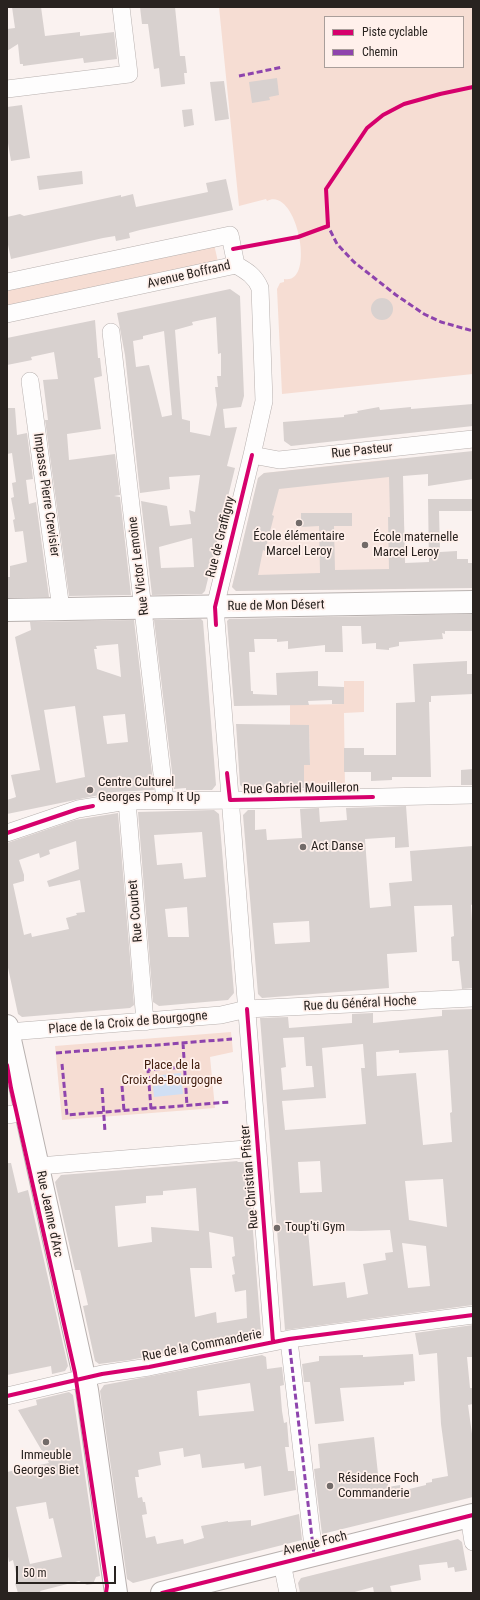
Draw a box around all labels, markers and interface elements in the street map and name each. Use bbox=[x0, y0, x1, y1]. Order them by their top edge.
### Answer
legend bbox=[324, 16, 464, 68]
text: Piste cyclable bbox=[362, 25, 428, 39]
text: Chemin bbox=[362, 45, 398, 59]
street label: Avenue Boffrand bbox=[146, 258, 232, 292]
street label: Impasse Pierre Crevisier bbox=[30, 432, 62, 558]
street label: Rue Pasteur bbox=[330, 440, 394, 462]
street label: Rue de Graffigny bbox=[203, 495, 239, 579]
street label: Rue Victor Lemoine bbox=[125, 516, 153, 616]
marker: École élémentaire Marcel Leroy bbox=[294, 518, 304, 528]
place label: École élémentaire Marcel Leroy bbox=[253, 529, 345, 560]
place label: École maternelle Marcel Leroy bbox=[373, 530, 458, 561]
marker: École maternelle Marcel Leroy bbox=[360, 540, 370, 550]
street label: Rue de Mon Désert bbox=[227, 597, 325, 615]
place label: Centre Culturel Georges Pomp It Up bbox=[98, 775, 200, 806]
street label: Rue Gabriel Mouilleron bbox=[243, 780, 359, 798]
marker: Centre Culturel Georges Pomp It Up bbox=[85, 785, 95, 795]
place label: Act Danse bbox=[311, 839, 363, 855]
marker: Act Danse bbox=[298, 842, 308, 852]
street label: Rue Courbet bbox=[125, 879, 147, 943]
street label: Rue du Général Hoche bbox=[303, 993, 417, 1015]
street label: Place de la Croix de Bourgogne bbox=[48, 1008, 208, 1038]
park label: Place de la Croix-de-Bourgogne bbox=[122, 1058, 222, 1089]
street label: Rue Christian Pfister bbox=[238, 1124, 262, 1230]
street label: Rue Jeanne d'Arc bbox=[32, 1169, 66, 1259]
place label: Toup'ti Gym bbox=[285, 1220, 345, 1236]
marker: Toup'ti Gym bbox=[272, 1223, 282, 1233]
street label: Rue de la Commanderie bbox=[141, 1327, 263, 1365]
marker: Immeuble Georges Biet bbox=[41, 1437, 51, 1447]
place label: Immeuble Georges Biet bbox=[13, 1448, 79, 1479]
place label: Résidence Foch Commanderie bbox=[338, 1471, 419, 1502]
marker: Résidence Foch Commanderie bbox=[325, 1481, 335, 1491]
street label: Avenue Foch bbox=[281, 1529, 349, 1559]
scale bar bbox=[18, 1558, 118, 1584]
text: 50 m bbox=[23, 1566, 47, 1580]

